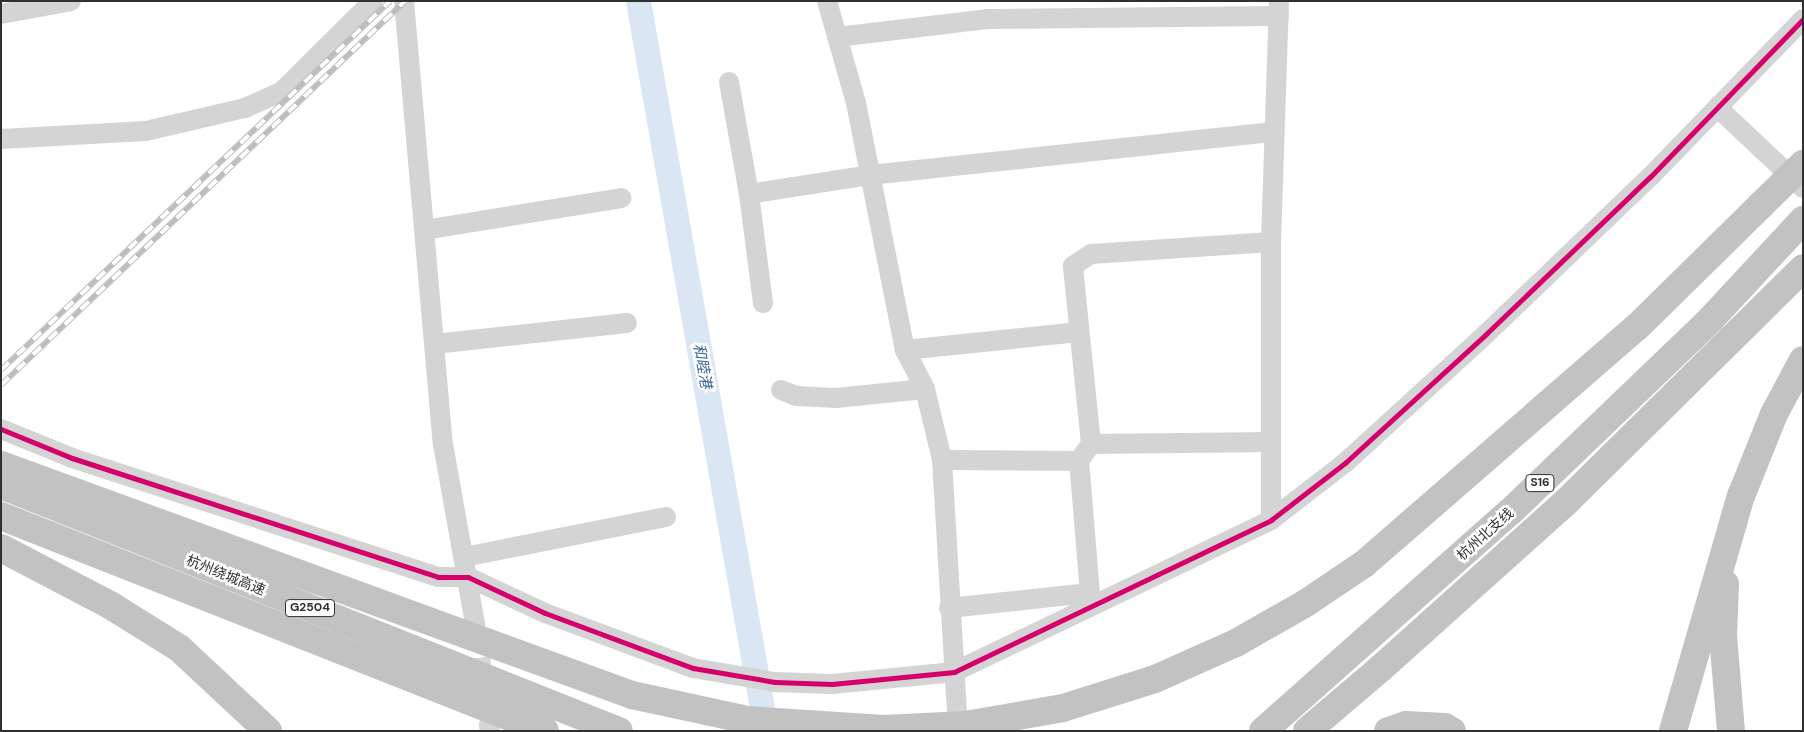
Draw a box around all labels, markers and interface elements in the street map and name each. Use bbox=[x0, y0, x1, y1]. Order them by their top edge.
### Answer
water label: 和睦港 bbox=[689, 342, 715, 390]
road number: S16 bbox=[1525, 473, 1555, 492]
street label: 杭州北支线 bbox=[1453, 504, 1517, 564]
street label: 杭州绕城高速 bbox=[184, 551, 268, 599]
road number: G2504 bbox=[285, 598, 335, 618]

